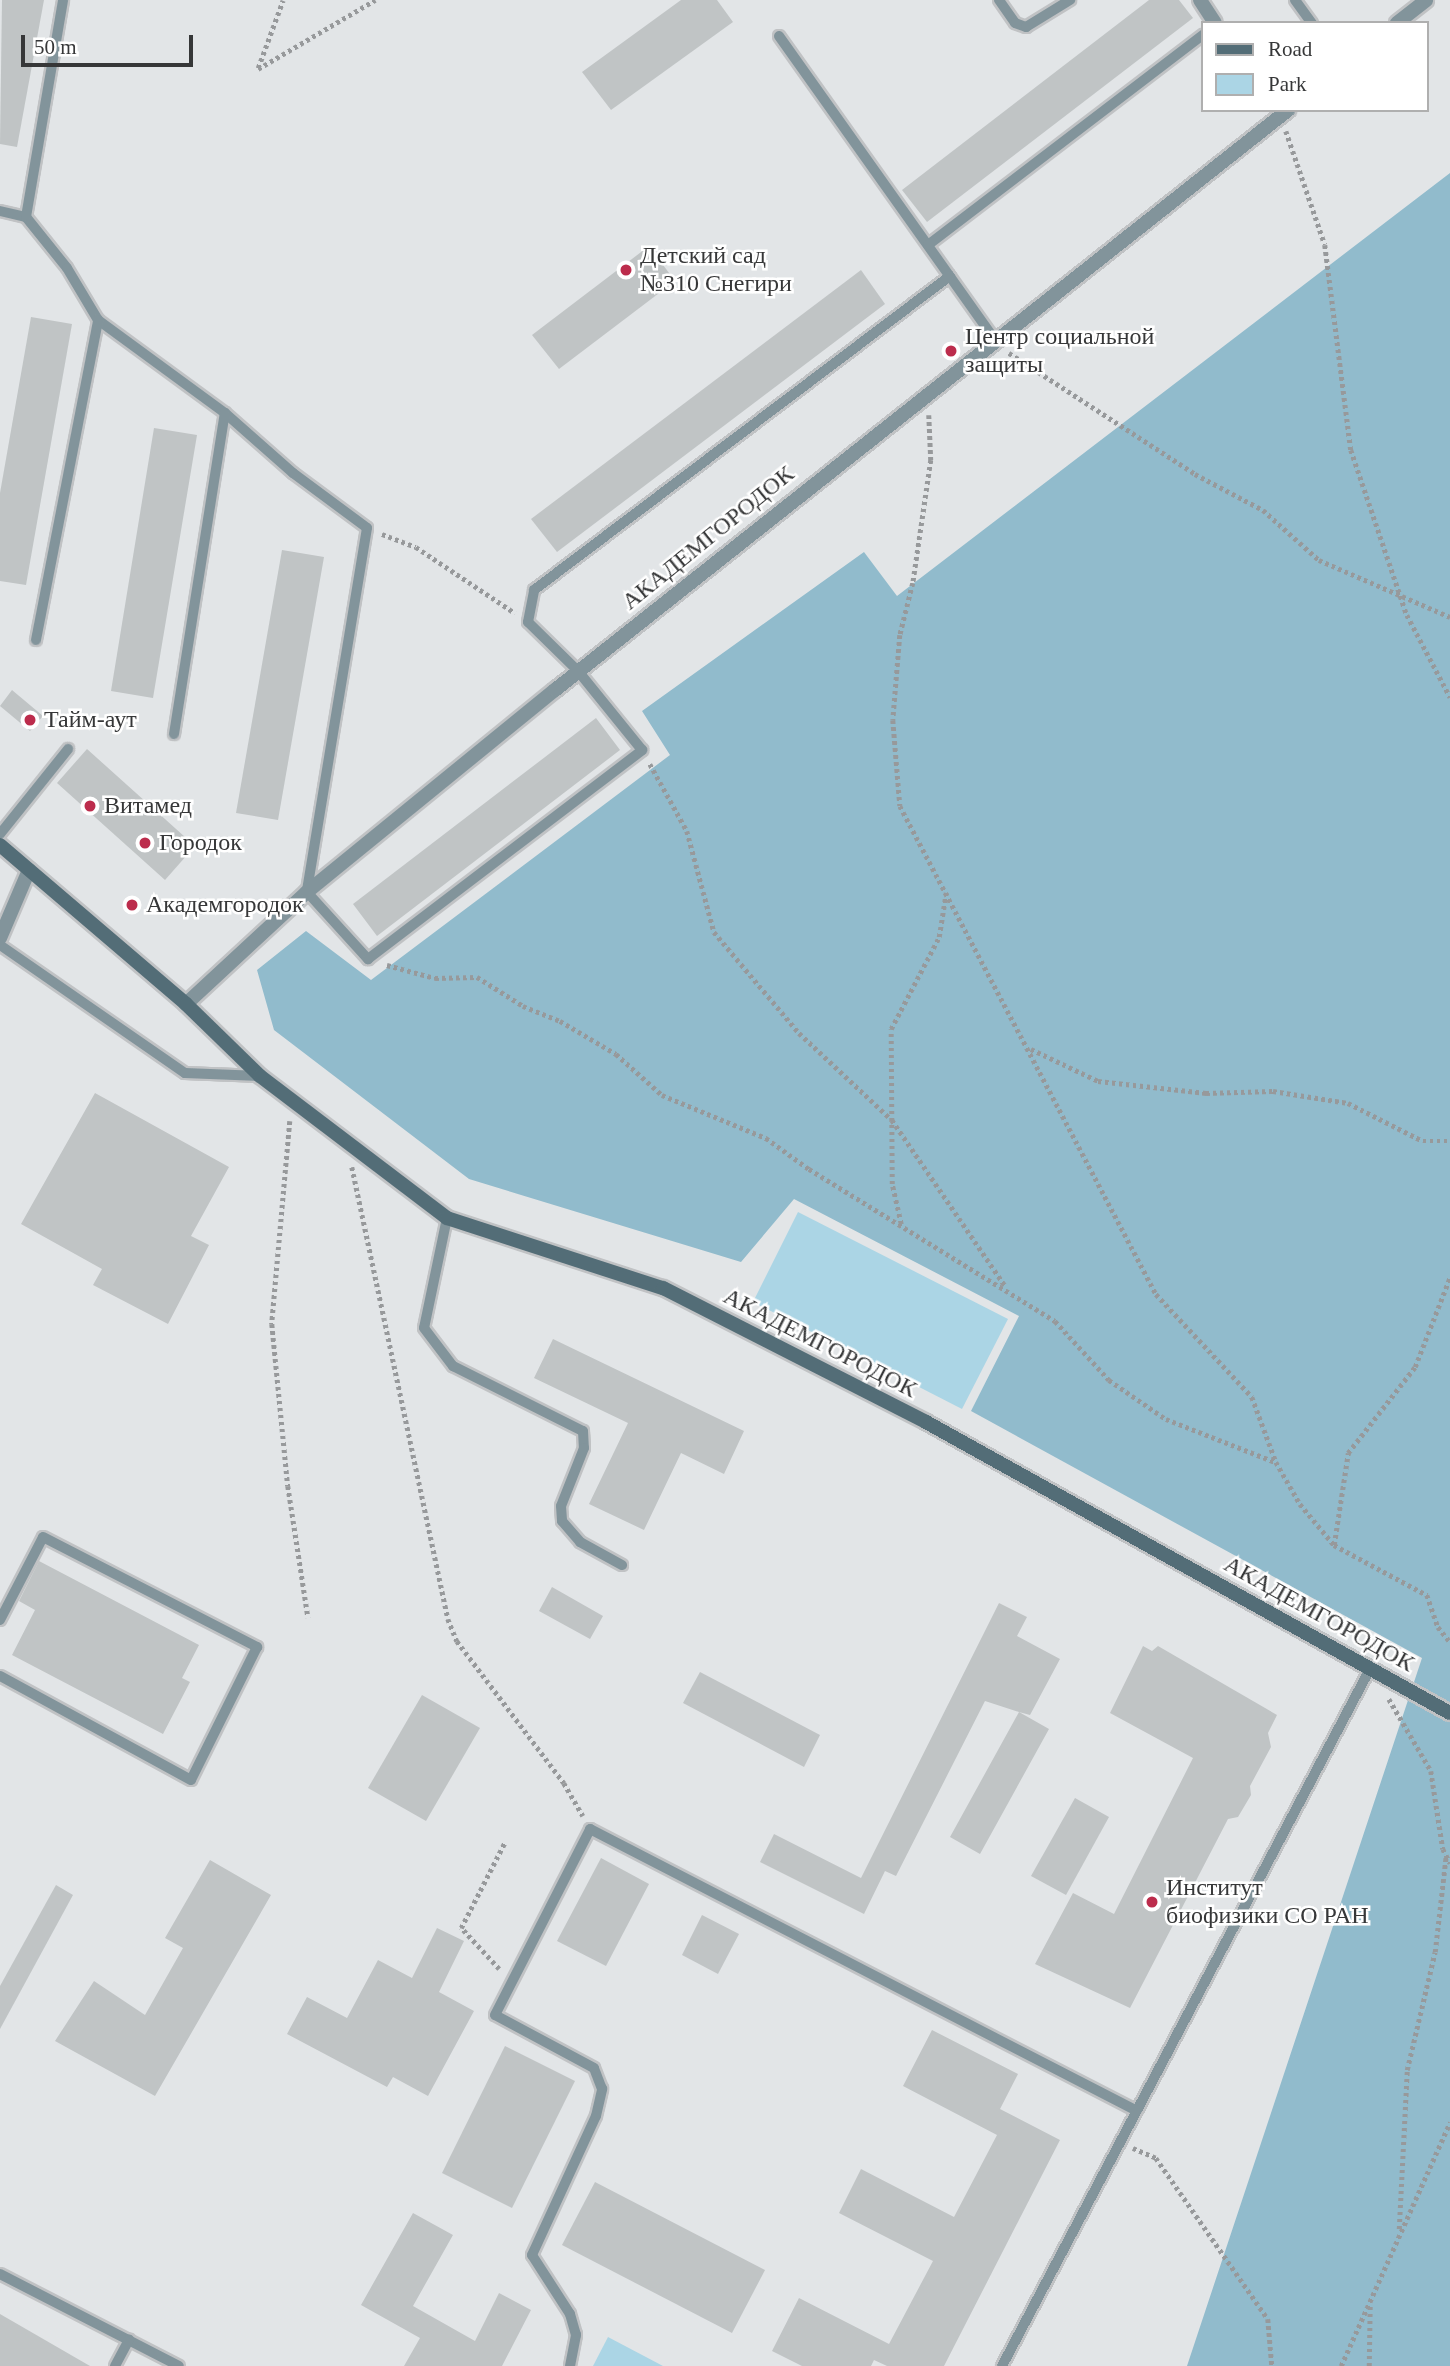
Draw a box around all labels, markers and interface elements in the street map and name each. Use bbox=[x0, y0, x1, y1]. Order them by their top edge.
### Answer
scale bar bbox=[24, 21, 196, 65]
legend bbox=[1202, 21, 1429, 112]
text: 50 m bbox=[34, 35, 77, 59]
text: Road bbox=[1268, 37, 1312, 61]
text: Park bbox=[1268, 72, 1307, 96]
place label: Детский сад №310 Снегири bbox=[640, 242, 792, 298]
marker: Детский сад №310 Снегири bbox=[618, 262, 634, 278]
place label: Центр социальной защиты bbox=[965, 323, 1154, 379]
marker: Центр социальной защиты bbox=[943, 343, 959, 359]
street label: АКАДЕМГОРОДОК bbox=[616, 460, 800, 616]
place label: Тайм-аут bbox=[44, 706, 137, 734]
marker: Тайм-аут bbox=[22, 712, 38, 728]
place label: Витамед bbox=[104, 792, 192, 820]
marker: Витамед bbox=[82, 798, 98, 814]
place label: Городок bbox=[159, 829, 242, 857]
marker: Городок bbox=[137, 835, 153, 851]
place label: Академгородок bbox=[146, 891, 304, 919]
marker: Академгородок bbox=[124, 897, 140, 913]
street label: АКАДЕМГОРОДОК bbox=[719, 1282, 921, 1404]
street label: АКАДЕМГОРОДОК bbox=[1219, 1550, 1419, 1678]
place label: Институт биофизики СО РАН bbox=[1166, 1874, 1369, 1930]
marker: Институт биофизики СО РАН bbox=[1144, 1894, 1160, 1910]

